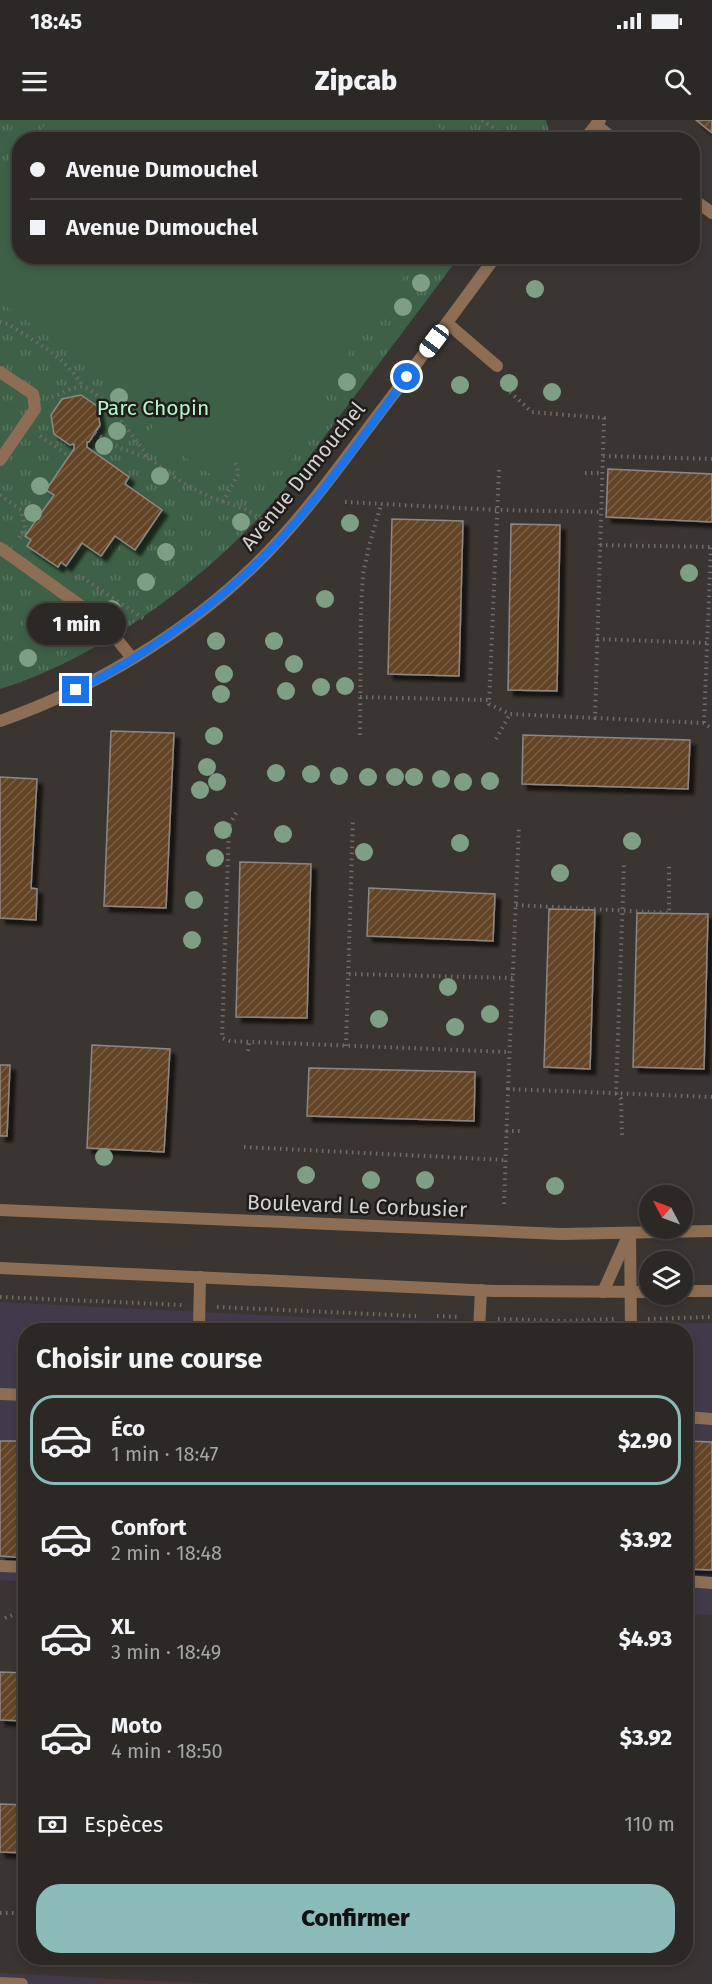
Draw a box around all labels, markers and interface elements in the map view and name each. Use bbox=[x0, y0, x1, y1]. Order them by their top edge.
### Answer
text: 18:45 bbox=[30, 8, 82, 35]
icon: menu bbox=[18, 65, 51, 98]
text: Zipcab bbox=[315, 65, 397, 97]
icon: search bbox=[661, 65, 694, 98]
text: Avenue Dumouchel bbox=[66, 156, 258, 183]
text: Avenue Dumouchel bbox=[66, 214, 258, 241]
car bbox=[416, 321, 452, 361]
route start bbox=[393, 363, 420, 390]
park label: Parc Chopin bbox=[97, 395, 209, 421]
street label: Avenue Dumouchel bbox=[235, 397, 371, 555]
callout: 1 min bbox=[26, 603, 125, 645]
text: 1 min bbox=[53, 612, 100, 636]
route end bbox=[62, 676, 89, 703]
north arrow bbox=[639, 1185, 693, 1239]
map controls bbox=[639, 1185, 693, 1305]
street label: Boulevard Le Corbusier bbox=[246, 1189, 468, 1223]
button: layers bbox=[639, 1251, 693, 1305]
text: Choisir une course bbox=[36, 1343, 262, 1375]
icon: car bbox=[39, 1413, 93, 1467]
text: Éco bbox=[111, 1415, 145, 1442]
text: $2.90 bbox=[618, 1427, 672, 1454]
text: 1 min · 18:47 bbox=[111, 1442, 218, 1466]
icon: car bbox=[39, 1512, 93, 1566]
text: Confort bbox=[111, 1514, 187, 1541]
text: $3.92 bbox=[620, 1526, 672, 1553]
text: 2 min · 18:48 bbox=[111, 1541, 222, 1565]
icon: car bbox=[39, 1611, 93, 1665]
text: XL bbox=[111, 1613, 135, 1640]
text: $4.93 bbox=[619, 1625, 672, 1652]
text: 3 min · 18:49 bbox=[111, 1640, 221, 1664]
icon: car bbox=[39, 1710, 93, 1764]
text: Moto bbox=[111, 1712, 162, 1739]
text: $3.92 bbox=[620, 1724, 672, 1751]
text: 4 min · 18:50 bbox=[111, 1739, 223, 1763]
icon: cash bbox=[36, 1808, 69, 1841]
text: Espèces bbox=[84, 1811, 163, 1838]
text: 110 m bbox=[624, 1812, 675, 1836]
button: Confirmer bbox=[36, 1884, 675, 1953]

